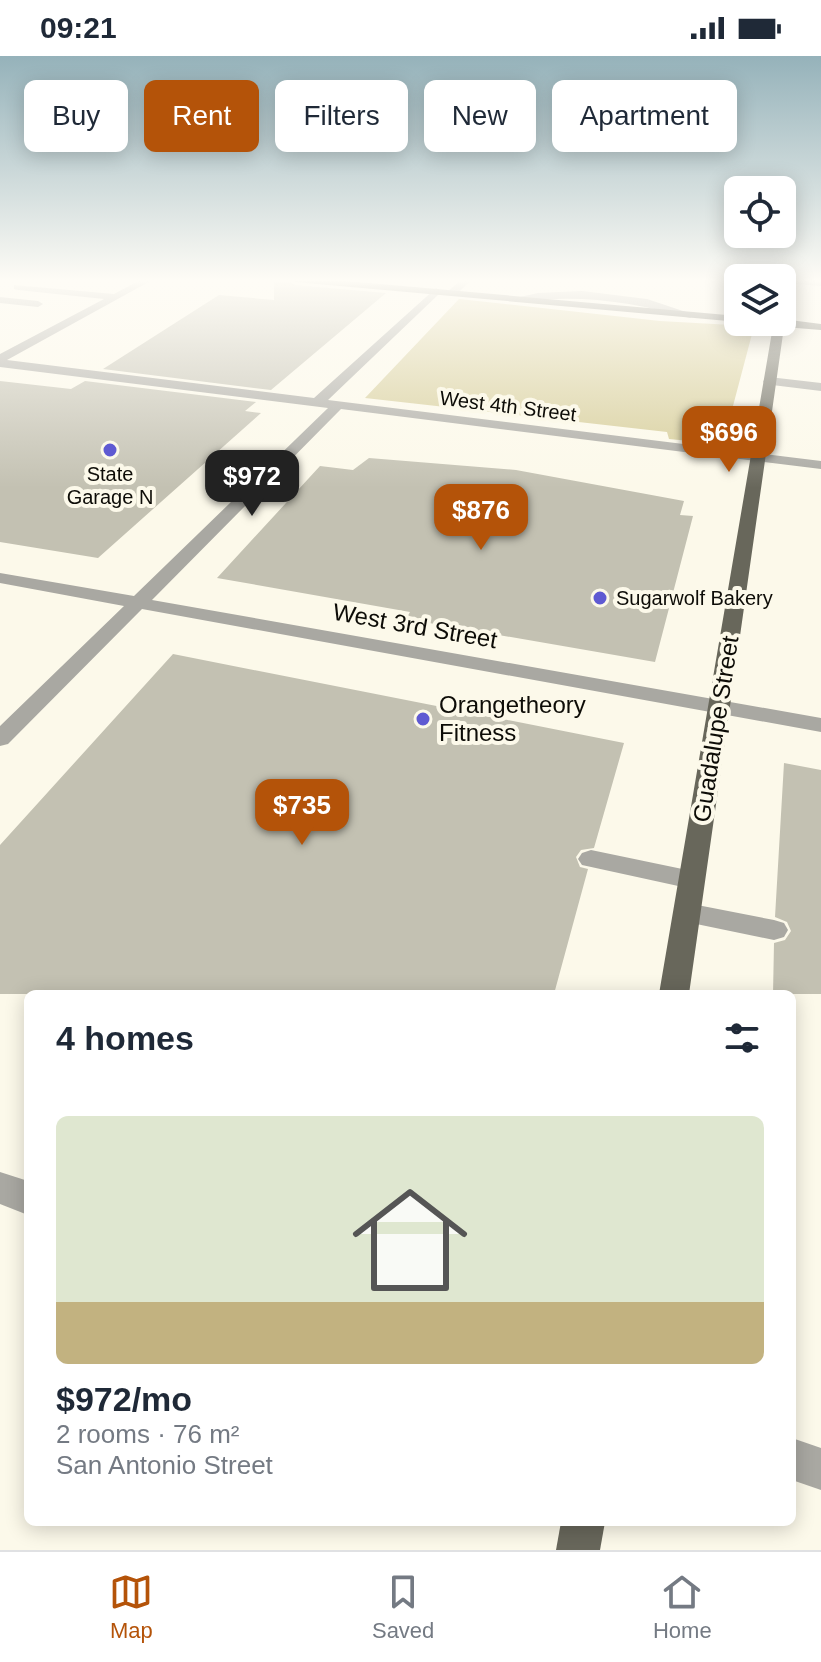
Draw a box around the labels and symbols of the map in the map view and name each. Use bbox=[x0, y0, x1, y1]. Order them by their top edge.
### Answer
street label: West 4th Street bbox=[438, 387, 578, 425]
pin: $696 bbox=[682, 406, 776, 474]
marker: State Garage N bbox=[101, 441, 119, 459]
pin: $972 bbox=[205, 450, 299, 518]
place label: State Garage N bbox=[67, 463, 153, 508]
pin: $876 bbox=[434, 484, 528, 552]
place label: Sugarwolf Bakery bbox=[616, 587, 773, 609]
marker: Sugarwolf Bakery bbox=[591, 589, 609, 607]
street label: West 3rd Street bbox=[331, 598, 500, 653]
street label: Guadalupe Street bbox=[687, 634, 744, 824]
place label: Orangetheory Fitness bbox=[439, 691, 586, 746]
marker: Orangetheory Fitness bbox=[414, 710, 432, 728]
pin: $735 bbox=[255, 779, 349, 847]

